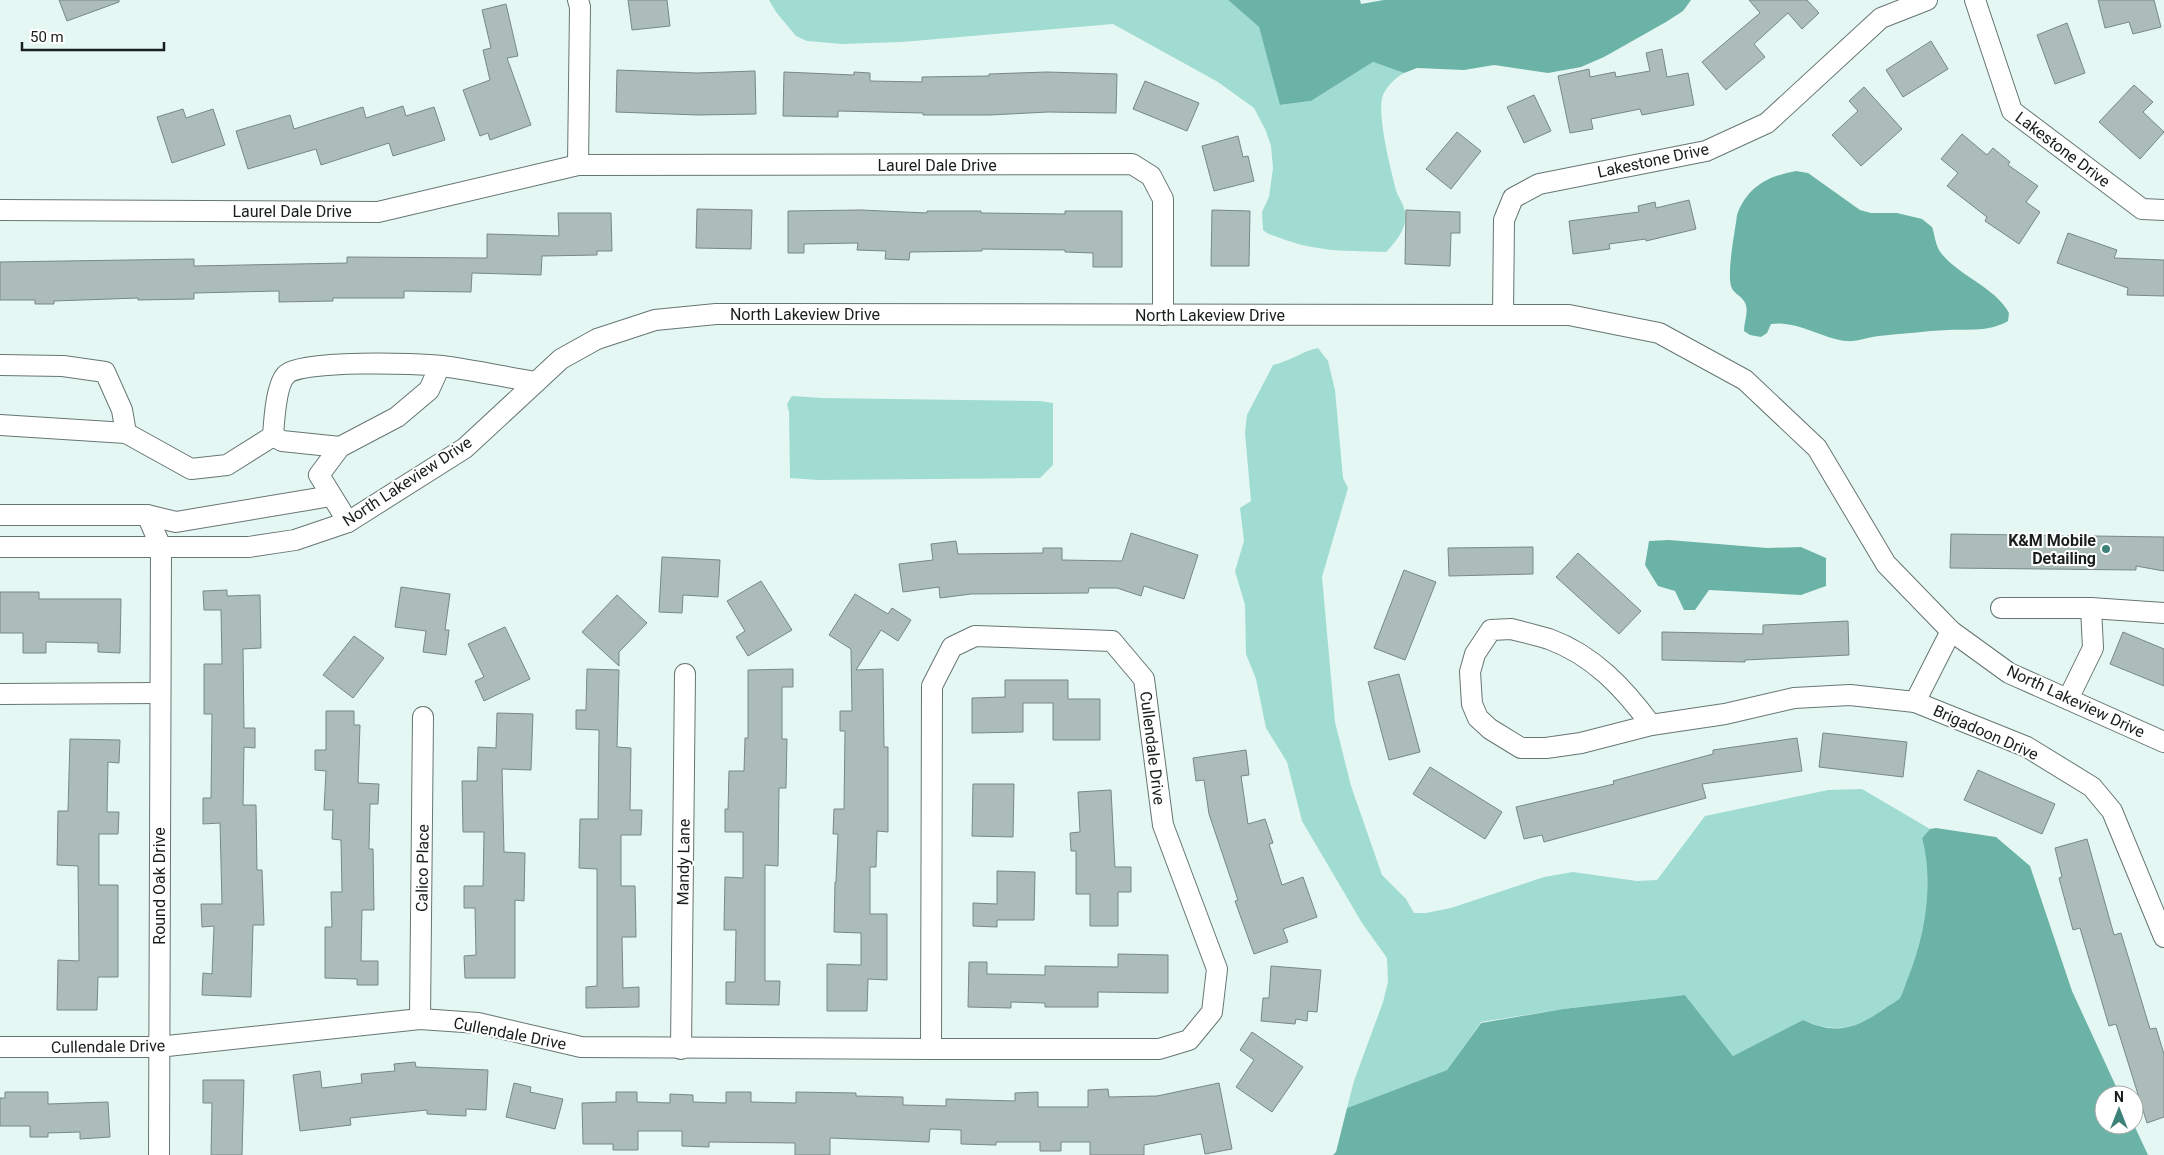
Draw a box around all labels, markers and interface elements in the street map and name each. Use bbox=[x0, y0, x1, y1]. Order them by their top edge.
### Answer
scale bar bbox=[22, 20, 165, 52]
text: 50 m bbox=[30, 28, 64, 46]
street label: Lakestone Drive bbox=[2012, 108, 2114, 191]
street label: Lakestone Drive bbox=[1596, 139, 1711, 182]
street label: Laurel Dale Drive bbox=[877, 156, 997, 175]
street label: Laurel Dale Drive bbox=[232, 202, 352, 221]
street label: North Lakeview Drive bbox=[730, 305, 880, 324]
street label: North Lakeview Drive bbox=[1135, 306, 1285, 325]
street label: North Lakeview Drive bbox=[339, 433, 475, 530]
place label: K&M Mobile Detailing bbox=[2008, 531, 2096, 568]
marker: K&M Mobile Detailing bbox=[2100, 543, 2112, 555]
street label: North Lakeview Drive bbox=[2004, 661, 2148, 742]
street label: Cullendale Drive bbox=[1136, 690, 1169, 806]
street label: Brigadoon Drive bbox=[1930, 701, 2041, 764]
street label: Mandy Lane bbox=[673, 818, 694, 906]
street label: Calico Place bbox=[412, 824, 433, 912]
street label: Round Oak Drive bbox=[150, 827, 169, 945]
street label: Cullendale Drive bbox=[452, 1013, 568, 1054]
street label: Cullendale Drive bbox=[51, 1036, 165, 1057]
north arrow bbox=[2094, 1085, 2144, 1135]
text: N bbox=[2114, 1089, 2124, 1105]

